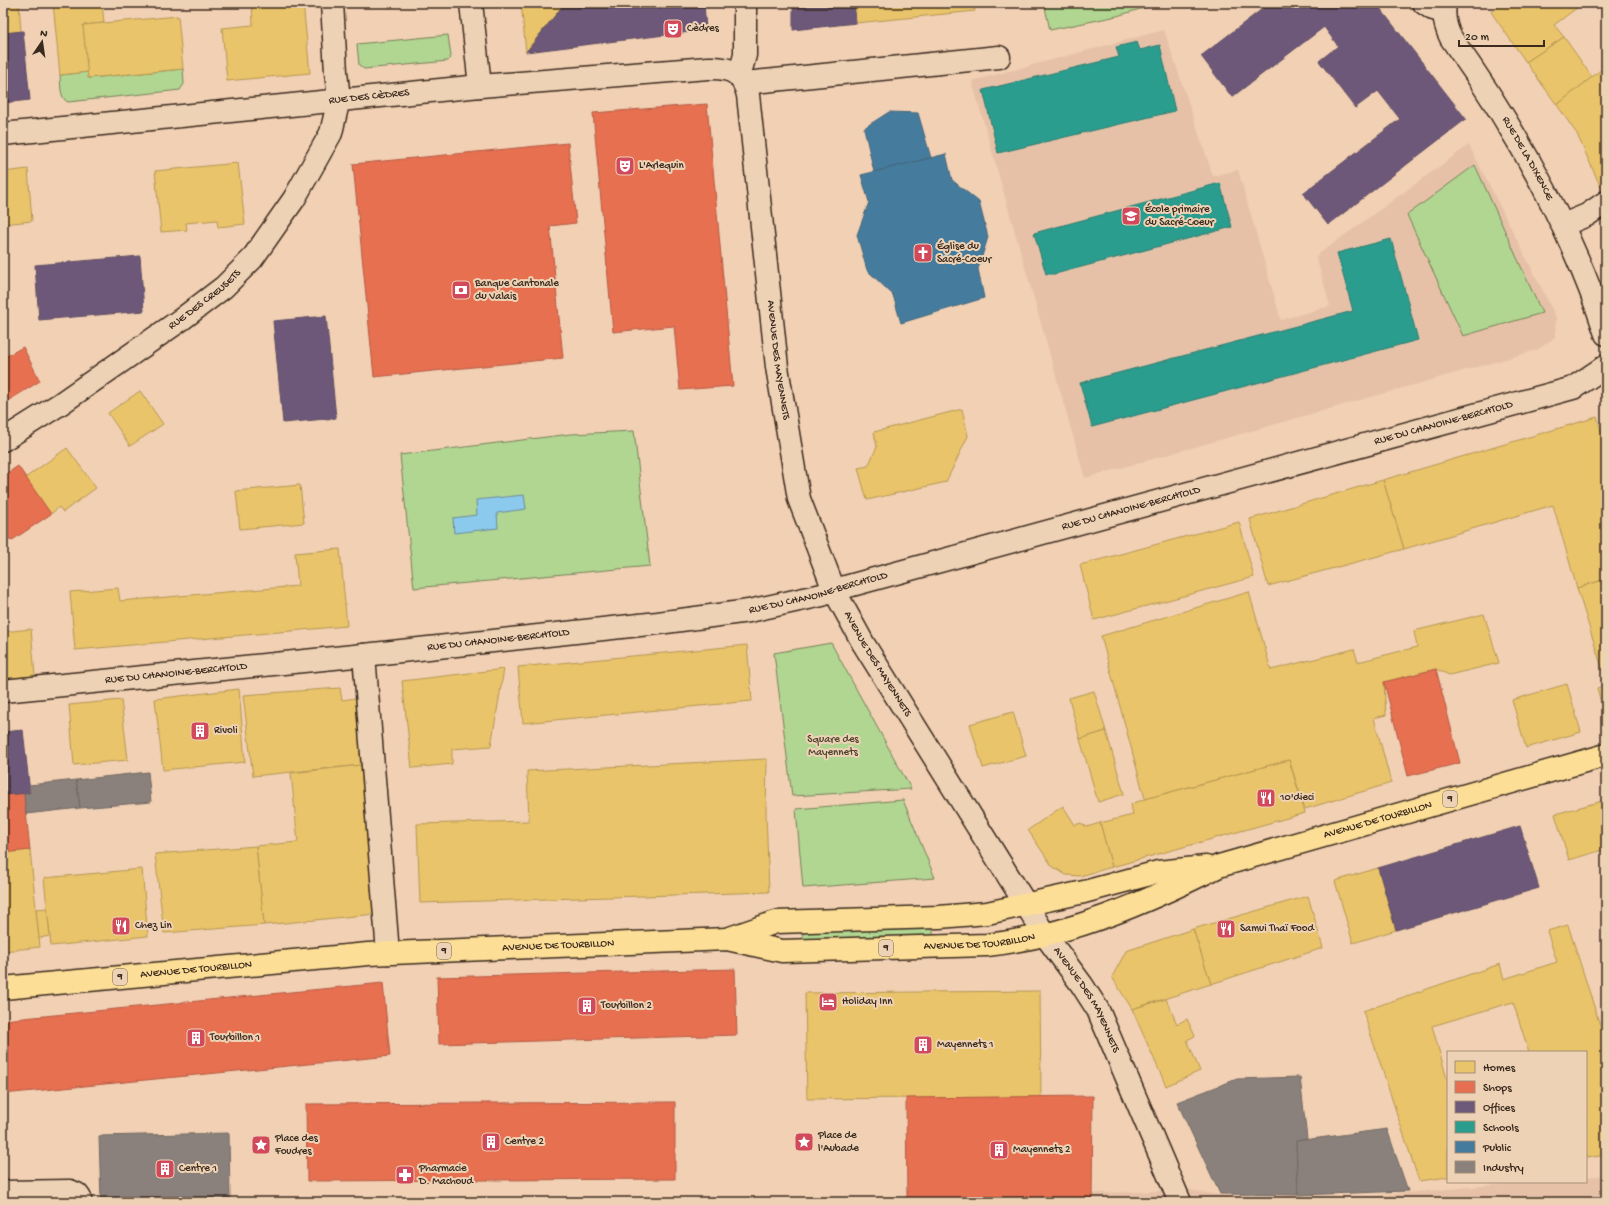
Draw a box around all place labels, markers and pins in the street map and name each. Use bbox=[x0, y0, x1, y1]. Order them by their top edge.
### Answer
theatre icon: Cèdres bbox=[662, 18, 684, 40]
place label: Cèdres bbox=[687, 23, 720, 35]
theatre icon: L'Arlequin bbox=[614, 155, 636, 177]
place label: L'Arlequin bbox=[639, 160, 684, 172]
place label: École primaire du Sacré-Coeur bbox=[1145, 203, 1215, 229]
school or university icon: École primaire du Sacré-Coeur bbox=[1120, 205, 1142, 227]
place label: Église du Sacré-Coeur bbox=[937, 240, 992, 266]
church icon: Église du Sacré-Coeur bbox=[912, 242, 934, 264]
place label: Banque Cantonale du Valais bbox=[474, 278, 559, 303]
bank icon: Banque Cantonale du Valais bbox=[450, 279, 472, 301]
building icon: Rivoli bbox=[189, 720, 211, 742]
place label: Rivoli bbox=[214, 725, 238, 737]
restaurant icon: 10'dieci bbox=[1255, 787, 1277, 809]
place label: 10'dieci bbox=[1279, 792, 1314, 804]
restaurant icon: Chez Lin bbox=[110, 915, 132, 937]
restaurant icon: Samui Thaï Food bbox=[1215, 918, 1237, 940]
place label: Chez Lin bbox=[135, 920, 172, 932]
place label: Samui Thaï Food bbox=[1240, 923, 1315, 935]
hotel icon: Holiday Inn bbox=[817, 991, 839, 1013]
building icon: Tourbillon 2 bbox=[576, 995, 598, 1017]
place label: Holiday Inn bbox=[842, 996, 893, 1008]
place label: Tourbillon 2 bbox=[600, 1000, 653, 1012]
building icon: Tourbillon 1 bbox=[185, 1027, 207, 1049]
place label: Tourbillon 1 bbox=[209, 1032, 260, 1044]
building icon: Mayennets 1 bbox=[912, 1034, 934, 1056]
place label: Mayennets 1 bbox=[937, 1039, 994, 1051]
place label: Place de l'Aubade bbox=[817, 1130, 859, 1155]
building icon: Centre 2 bbox=[480, 1131, 502, 1153]
place icon: Place de l'Aubade bbox=[793, 1131, 815, 1153]
place label: Place des Foudres bbox=[274, 1133, 319, 1158]
place icon: Place des Foudres bbox=[250, 1134, 272, 1156]
place label: Centre 2 bbox=[505, 1136, 545, 1148]
building icon: Mayennets 2 bbox=[988, 1139, 1010, 1161]
place label: Mayennets 2 bbox=[1013, 1144, 1071, 1156]
building icon: Centre 1 bbox=[154, 1158, 176, 1180]
place label: Centre 1 bbox=[179, 1163, 217, 1175]
place label: Pharmacie D. Machoud bbox=[418, 1163, 474, 1188]
pharmacy icon: Pharmacie D. Machoud bbox=[394, 1164, 416, 1186]

